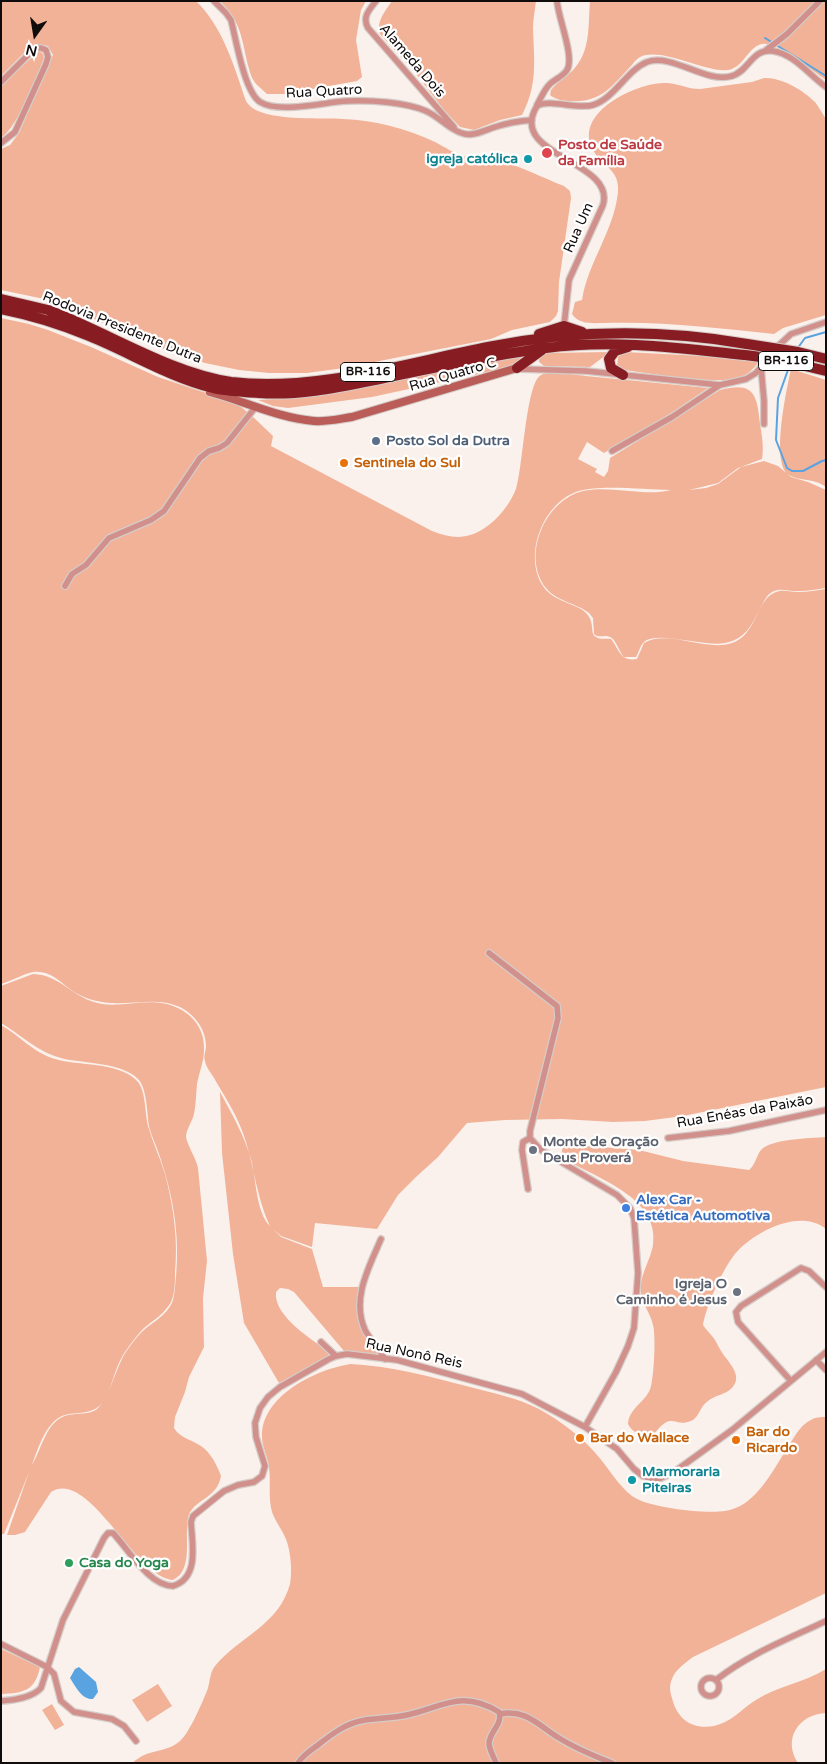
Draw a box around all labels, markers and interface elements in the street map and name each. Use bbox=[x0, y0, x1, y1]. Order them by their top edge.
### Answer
north arrow bbox=[10, 10, 60, 60]
street label: Alameda Dois bbox=[376, 21, 448, 101]
text: N bbox=[24, 41, 39, 60]
street label: Rua Quatro bbox=[285, 82, 363, 102]
place label: Posto de Saúde da Família bbox=[558, 137, 662, 170]
marker: Posto de Saúde da Família bbox=[540, 146, 554, 160]
place label: igreja católica bbox=[426, 151, 518, 167]
marker: igreja católica bbox=[522, 153, 534, 165]
street label: Rua Um bbox=[561, 200, 597, 256]
street label: Rodovia Presidente Dutra bbox=[40, 288, 204, 368]
road number: BR-116 bbox=[758, 352, 814, 371]
street label: Rua Quatro C bbox=[407, 355, 499, 395]
road number: BR-116 bbox=[340, 362, 396, 382]
place label: Posto Sol da Dutra bbox=[386, 433, 510, 449]
marker: Posto Sol da Dutra bbox=[370, 435, 382, 447]
place label: Sentinela do Sul bbox=[354, 455, 461, 471]
marker: Sentinela do Sul bbox=[338, 457, 350, 469]
street label: Rua Enéas da Paixão bbox=[675, 1092, 815, 1132]
place label: Monte de Oração Deus Proverá bbox=[543, 1134, 659, 1166]
marker: Monte de Oração Deus Proverá bbox=[527, 1144, 539, 1156]
place label: Alex Car - Estética Automotiva bbox=[636, 1192, 770, 1224]
marker: Alex Car - Estética Automotiva bbox=[620, 1202, 632, 1214]
place label: Igreja O Caminho é Jesus bbox=[616, 1276, 727, 1308]
marker: Igreja O Caminho é Jesus bbox=[731, 1286, 743, 1298]
street label: Rua Nonô Reis bbox=[364, 1336, 464, 1372]
place label: Bar do Ricardo bbox=[746, 1424, 797, 1456]
place label: Bar do Wallace bbox=[590, 1430, 689, 1446]
marker: Bar do Wallace bbox=[574, 1432, 586, 1444]
marker: Bar do Ricardo bbox=[730, 1434, 742, 1446]
place label: Marmoraria Piteiras bbox=[642, 1464, 720, 1496]
marker: Marmoraria Piteiras bbox=[626, 1474, 638, 1486]
place label: Casa do Yoga bbox=[79, 1555, 169, 1571]
marker: Casa do Yoga bbox=[63, 1557, 75, 1569]

